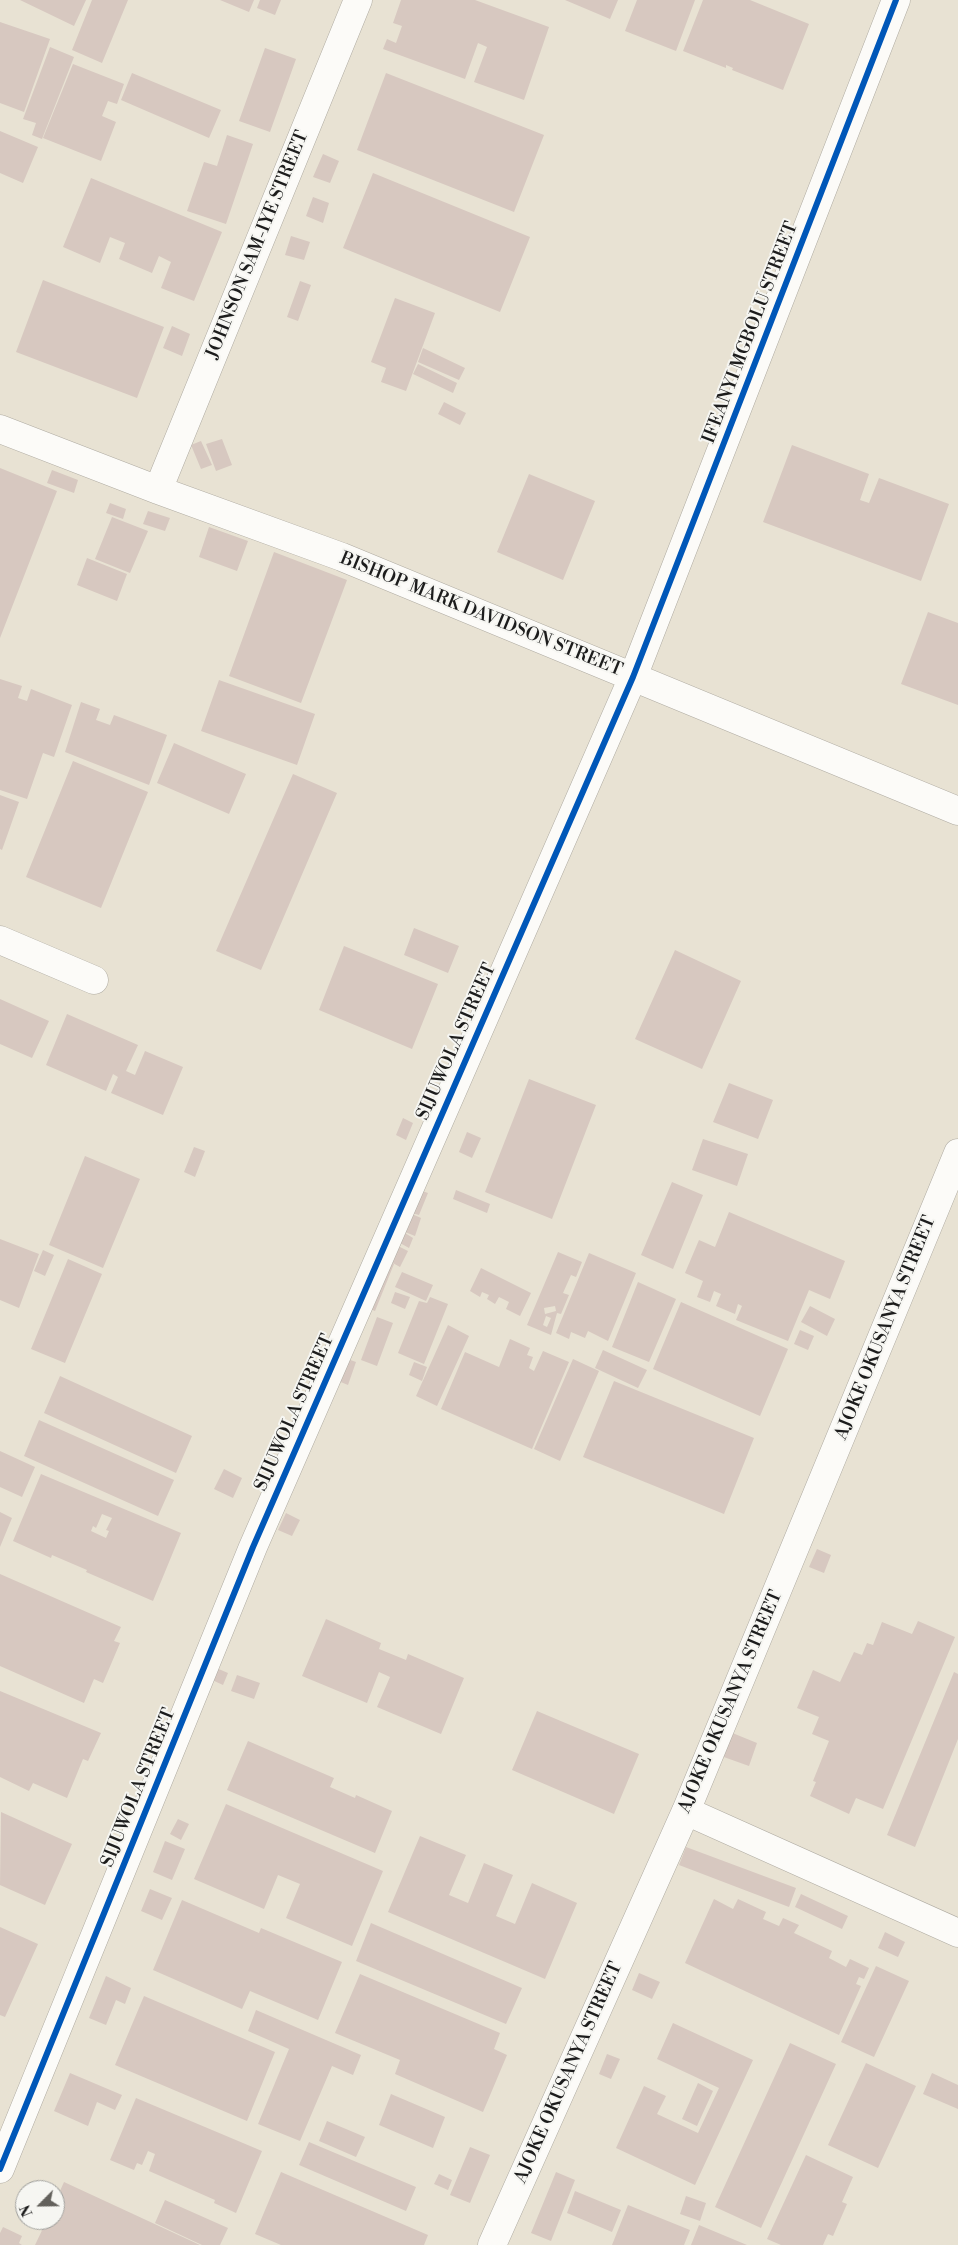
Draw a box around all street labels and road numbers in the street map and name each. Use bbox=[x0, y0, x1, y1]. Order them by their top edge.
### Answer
street label: JOHNSON SAM-IYE STREET bbox=[202, 128, 314, 362]
street label: IFEANYI MGBOLU STREET bbox=[699, 219, 803, 447]
street label: BISHOP MARK DAVIDSON STREET bbox=[337, 548, 625, 682]
street label: SIJUWOLA STREET bbox=[413, 960, 501, 1124]
street label: AJOKE OKUSANYA STREET bbox=[831, 1213, 941, 1443]
street label: SIJUWOLA STREET bbox=[251, 1331, 339, 1495]
street label: AJOKE OKUSANYA STREET bbox=[674, 1587, 788, 1817]
street label: SIJUWOLA STREET bbox=[97, 1705, 181, 1871]
street label: AJOKE OKUSANYA STREET bbox=[510, 1959, 628, 2187]

